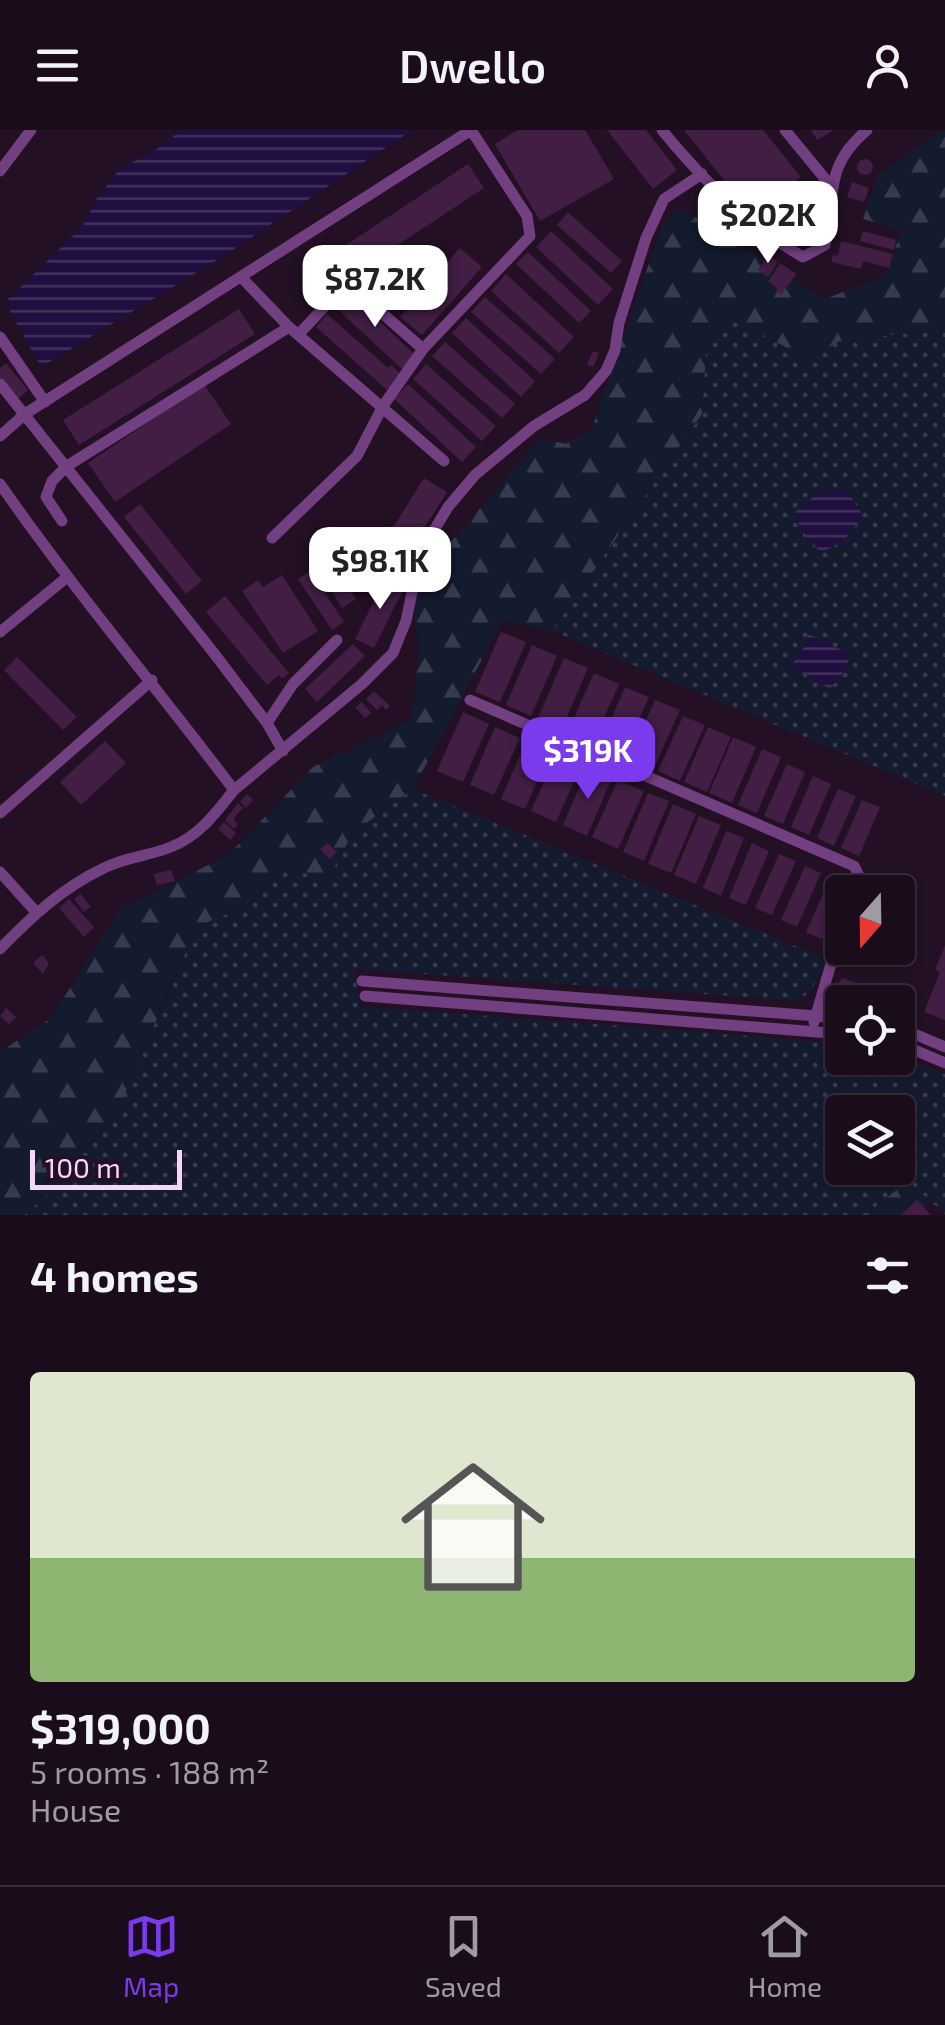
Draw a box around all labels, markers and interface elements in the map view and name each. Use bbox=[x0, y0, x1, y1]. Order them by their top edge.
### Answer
icon: menu bbox=[30, 38, 85, 93]
text: Dwello bbox=[399, 38, 546, 92]
icon: person bbox=[860, 38, 915, 93]
pin: $202K bbox=[698, 181, 838, 266]
text: $202K bbox=[720, 194, 816, 232]
pin: $87.2K bbox=[294, 245, 456, 330]
text: $87.2K bbox=[325, 258, 425, 296]
pin: $98.1K bbox=[299, 527, 461, 612]
text: $98.1K bbox=[331, 540, 429, 578]
pin: $319K bbox=[518, 717, 658, 802]
text: $319K bbox=[543, 730, 633, 768]
north arrow bbox=[825, 875, 915, 965]
map controls bbox=[825, 875, 915, 1185]
button: locate bbox=[825, 985, 915, 1075]
button: layers bbox=[825, 1095, 915, 1185]
scale bar bbox=[30, 1145, 182, 1190]
text: 100 m bbox=[45, 1150, 121, 1184]
icon: filters bbox=[860, 1248, 915, 1303]
text: 4 homes bbox=[30, 1250, 199, 1300]
icon: home bbox=[383, 1437, 563, 1617]
text: $319,000 bbox=[30, 1702, 211, 1752]
text: 5 rooms · 188 m² bbox=[30, 1752, 269, 1790]
text: House bbox=[30, 1790, 121, 1828]
tab: Map bbox=[123, 1909, 179, 2003]
tab: Saved bbox=[425, 1909, 502, 2003]
tab: Home bbox=[748, 1909, 822, 2003]

